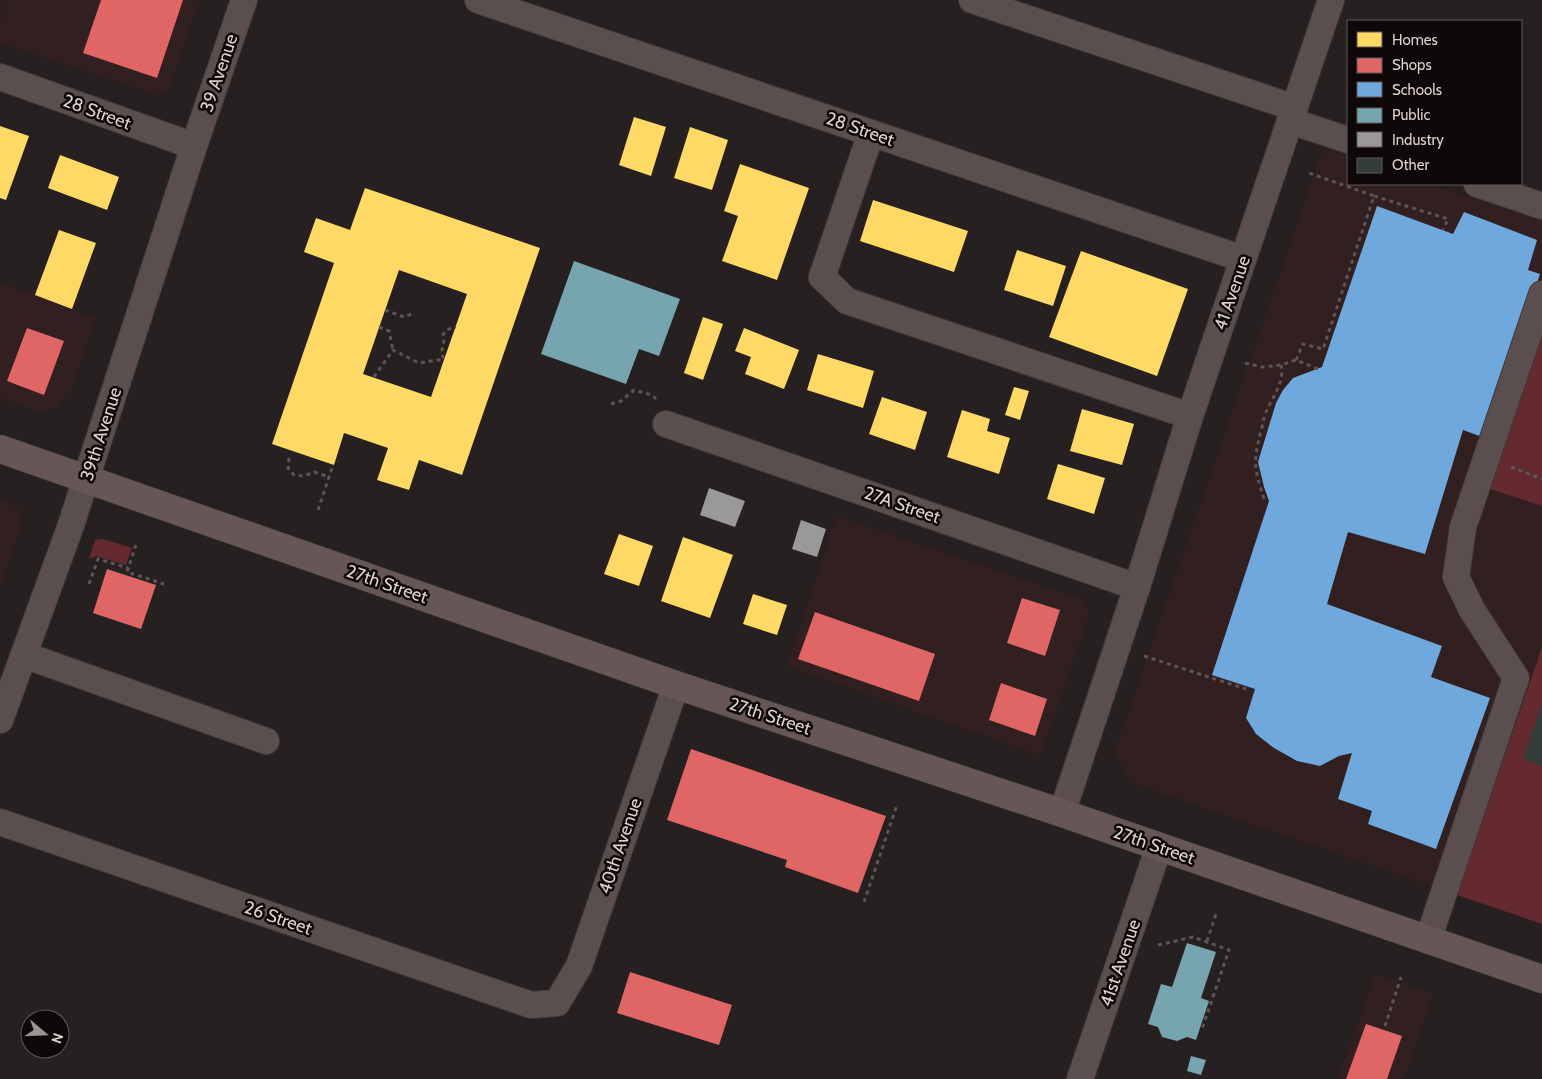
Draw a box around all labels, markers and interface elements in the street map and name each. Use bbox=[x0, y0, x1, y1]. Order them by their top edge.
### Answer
legend bbox=[1347, 20, 1522, 185]
street label: 39 Avenue bbox=[195, 31, 243, 115]
text: Homes bbox=[1392, 31, 1438, 49]
text: Shops bbox=[1392, 56, 1432, 74]
text: Schools bbox=[1392, 81, 1442, 99]
street label: 28 Street bbox=[60, 90, 134, 134]
text: Public bbox=[1392, 106, 1430, 124]
street label: 28 Street bbox=[823, 107, 897, 151]
text: Industry bbox=[1392, 131, 1444, 149]
text: Other bbox=[1392, 156, 1429, 174]
street label: 41 Avenue bbox=[1209, 253, 1255, 333]
street label: 39th Avenue bbox=[76, 385, 126, 483]
street label: 27A Street bbox=[861, 482, 943, 528]
street label: 27th Street bbox=[343, 560, 431, 608]
street label: 27th Street bbox=[726, 692, 814, 740]
street label: 40th Avenue bbox=[593, 795, 647, 897]
street label: 27th Street bbox=[1110, 821, 1198, 869]
street label: 26 Street bbox=[241, 896, 315, 940]
street label: 41st Avenue bbox=[1095, 916, 1145, 1010]
north arrow bbox=[20, 1009, 70, 1059]
text: N bbox=[47, 1031, 67, 1046]

